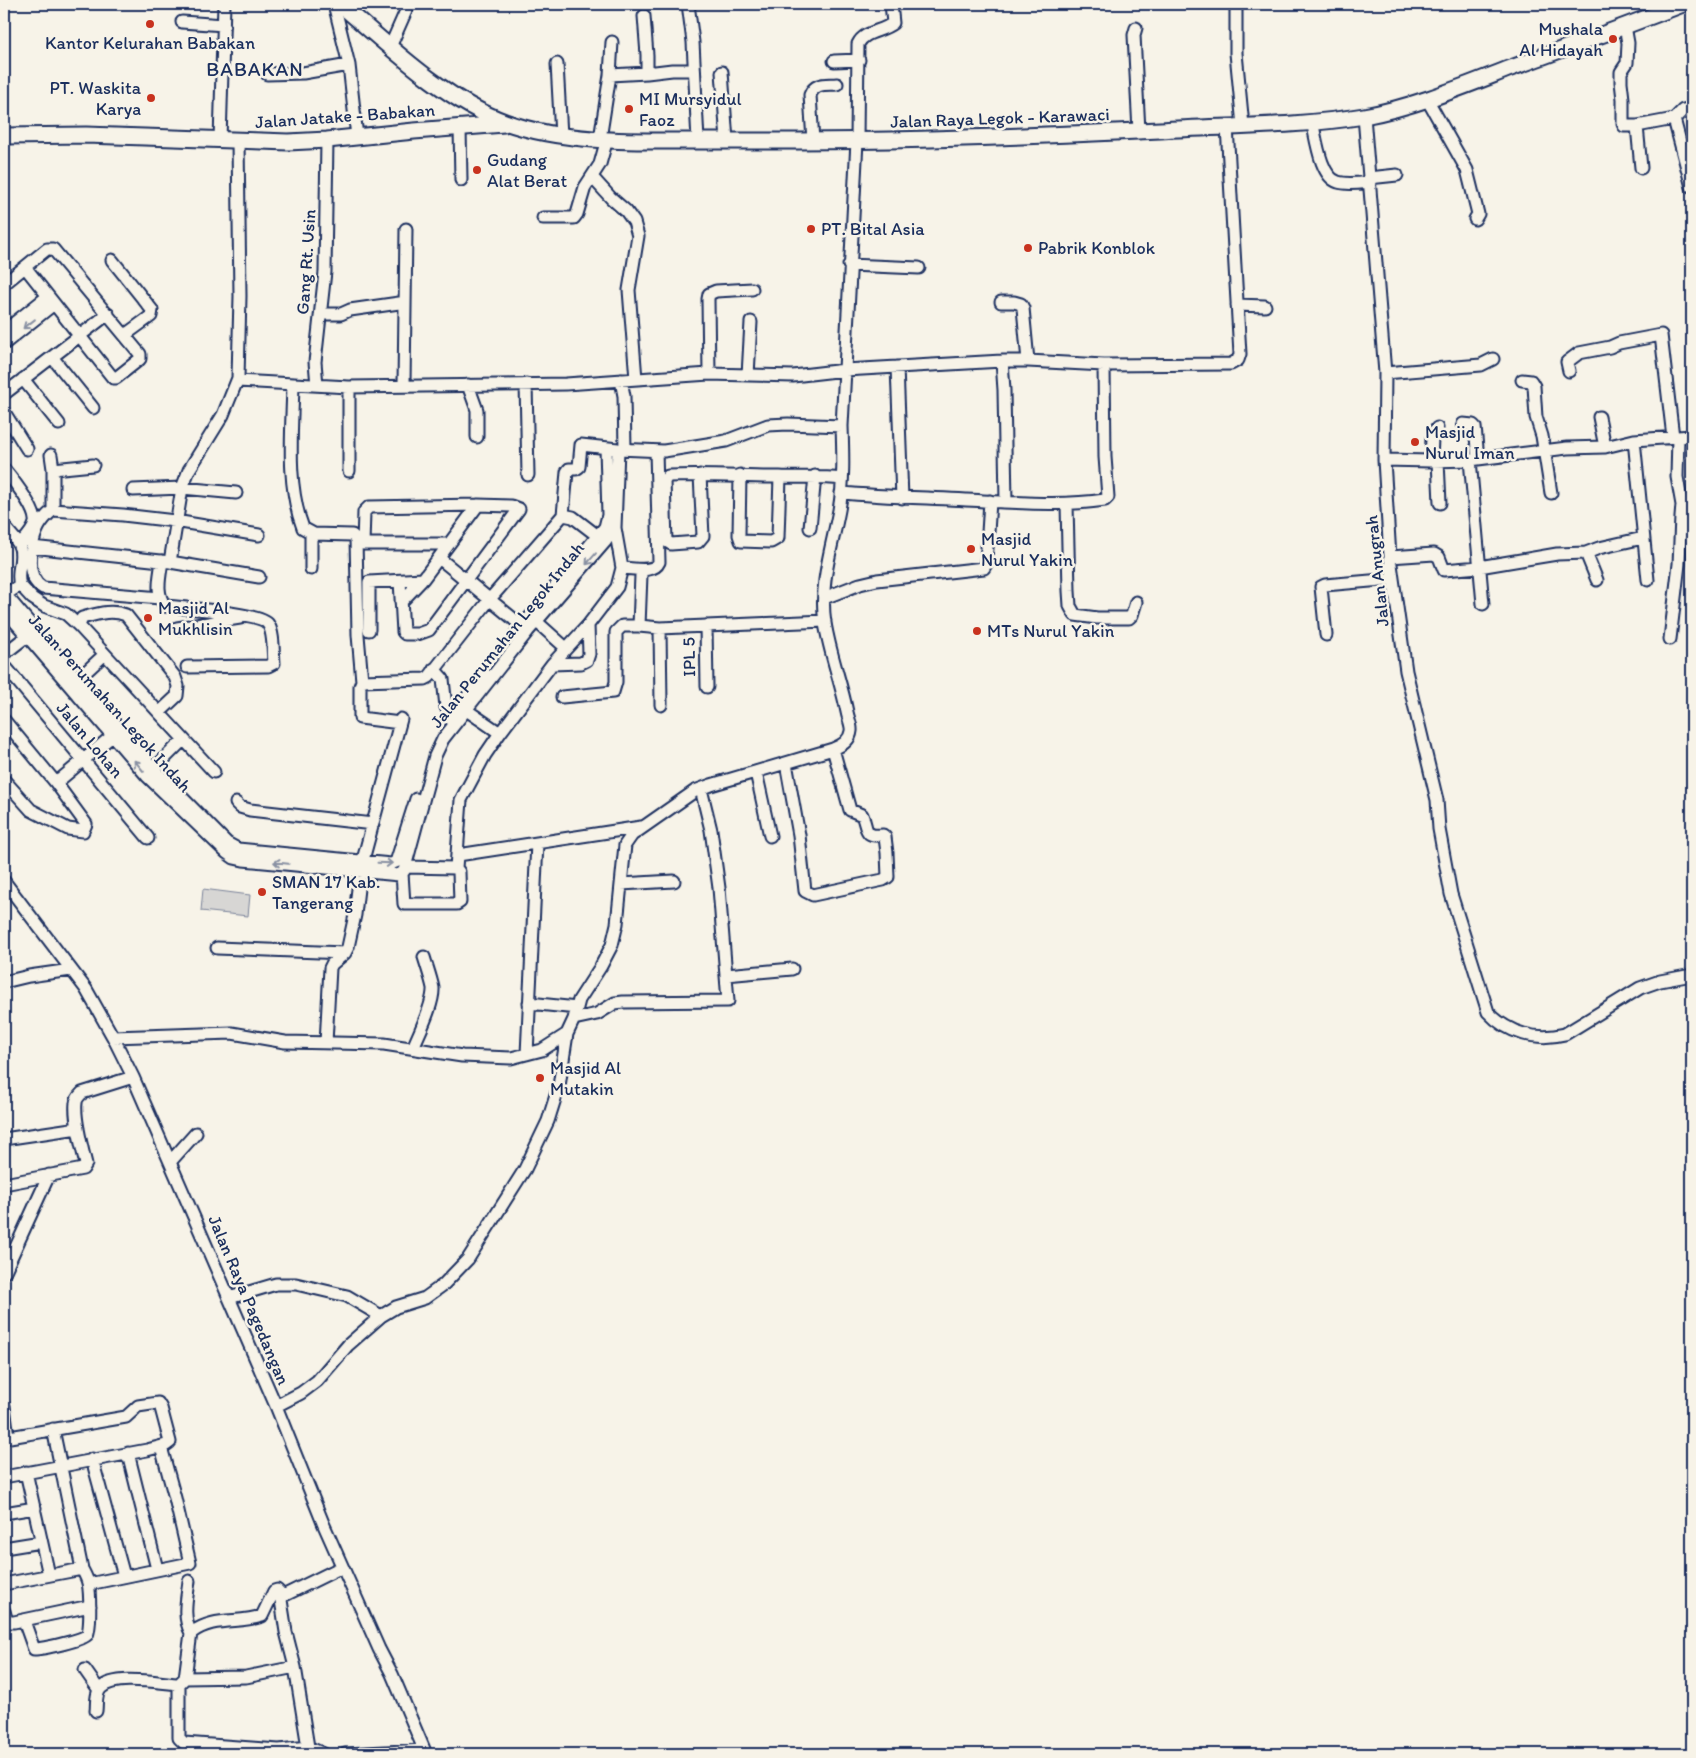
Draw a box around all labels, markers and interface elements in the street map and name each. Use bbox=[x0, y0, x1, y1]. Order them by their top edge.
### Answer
marker: Kantor Kelurahan Babakan bbox=[144, 18, 156, 30]
place label: Mushala Al Hidayah bbox=[1519, 18, 1604, 61]
place label: Kantor Kelurahan Babakan bbox=[45, 32, 255, 54]
marker: Mushala Al Hidayah bbox=[1607, 33, 1619, 45]
district label: BABAKAN bbox=[206, 57, 304, 81]
place label: PT. Waskita Karya bbox=[49, 77, 142, 120]
place label: MI Mursyidul Faoz bbox=[639, 88, 742, 131]
marker: PT. Waskita Karya bbox=[145, 92, 157, 104]
street label: Jalan Jatake - Babakan bbox=[254, 99, 436, 133]
marker: MI Mursyidul Faoz bbox=[623, 103, 635, 115]
street label: Jalan Raya Legok - Karawaci bbox=[890, 103, 1110, 133]
place label: Gudang Alat Berat bbox=[487, 149, 567, 192]
marker: Gudang Alat Berat bbox=[471, 164, 483, 176]
street label: Gang Rt. Usin bbox=[291, 208, 321, 315]
place label: PT. Bital Asia bbox=[821, 218, 925, 240]
marker: PT. Bital Asia bbox=[805, 223, 817, 235]
place label: Pabrik Konblok bbox=[1038, 237, 1156, 259]
marker: Pabrik Konblok bbox=[1022, 242, 1034, 254]
one-way arrow bbox=[22, 319, 36, 329]
place label: Masjid Nurul Iman bbox=[1425, 421, 1515, 464]
marker: Masjid Nurul Iman bbox=[1409, 436, 1421, 448]
street label: Jalan Anugrah bbox=[1360, 514, 1394, 628]
place label: Masjid Nurul Yakin bbox=[981, 528, 1073, 571]
street label: Jalan Perumahan Legok Indah bbox=[425, 538, 589, 732]
marker: Masjid Nurul Yakin bbox=[965, 543, 977, 555]
one-way arrow bbox=[585, 553, 596, 566]
place label: Masjid Al Mukhlisin bbox=[158, 597, 233, 640]
street label: Jalan Perumahan Legok Indah bbox=[24, 609, 196, 797]
marker: Masjid Al Mukhlisin bbox=[142, 612, 154, 624]
place label: MTs Nurul Yakin bbox=[987, 620, 1115, 642]
marker: MTs Nurul Yakin bbox=[971, 625, 983, 637]
street label: IPL 5 bbox=[678, 637, 700, 677]
street label: Jalan Lohan bbox=[52, 697, 128, 783]
one-way arrow bbox=[133, 760, 144, 773]
one-way arrow bbox=[376, 858, 393, 868]
one-way arrow bbox=[274, 859, 290, 868]
place label: SMAN 17 Kab. Tangerang bbox=[272, 871, 380, 914]
marker: SMAN 17 Kab. Tangerang bbox=[256, 886, 268, 898]
place label: Masjid Al Mutakin bbox=[550, 1057, 621, 1100]
marker: Masjid Al Mutakin bbox=[534, 1072, 546, 1084]
street label: Jalan Raya Pagedangan bbox=[203, 1212, 295, 1388]

